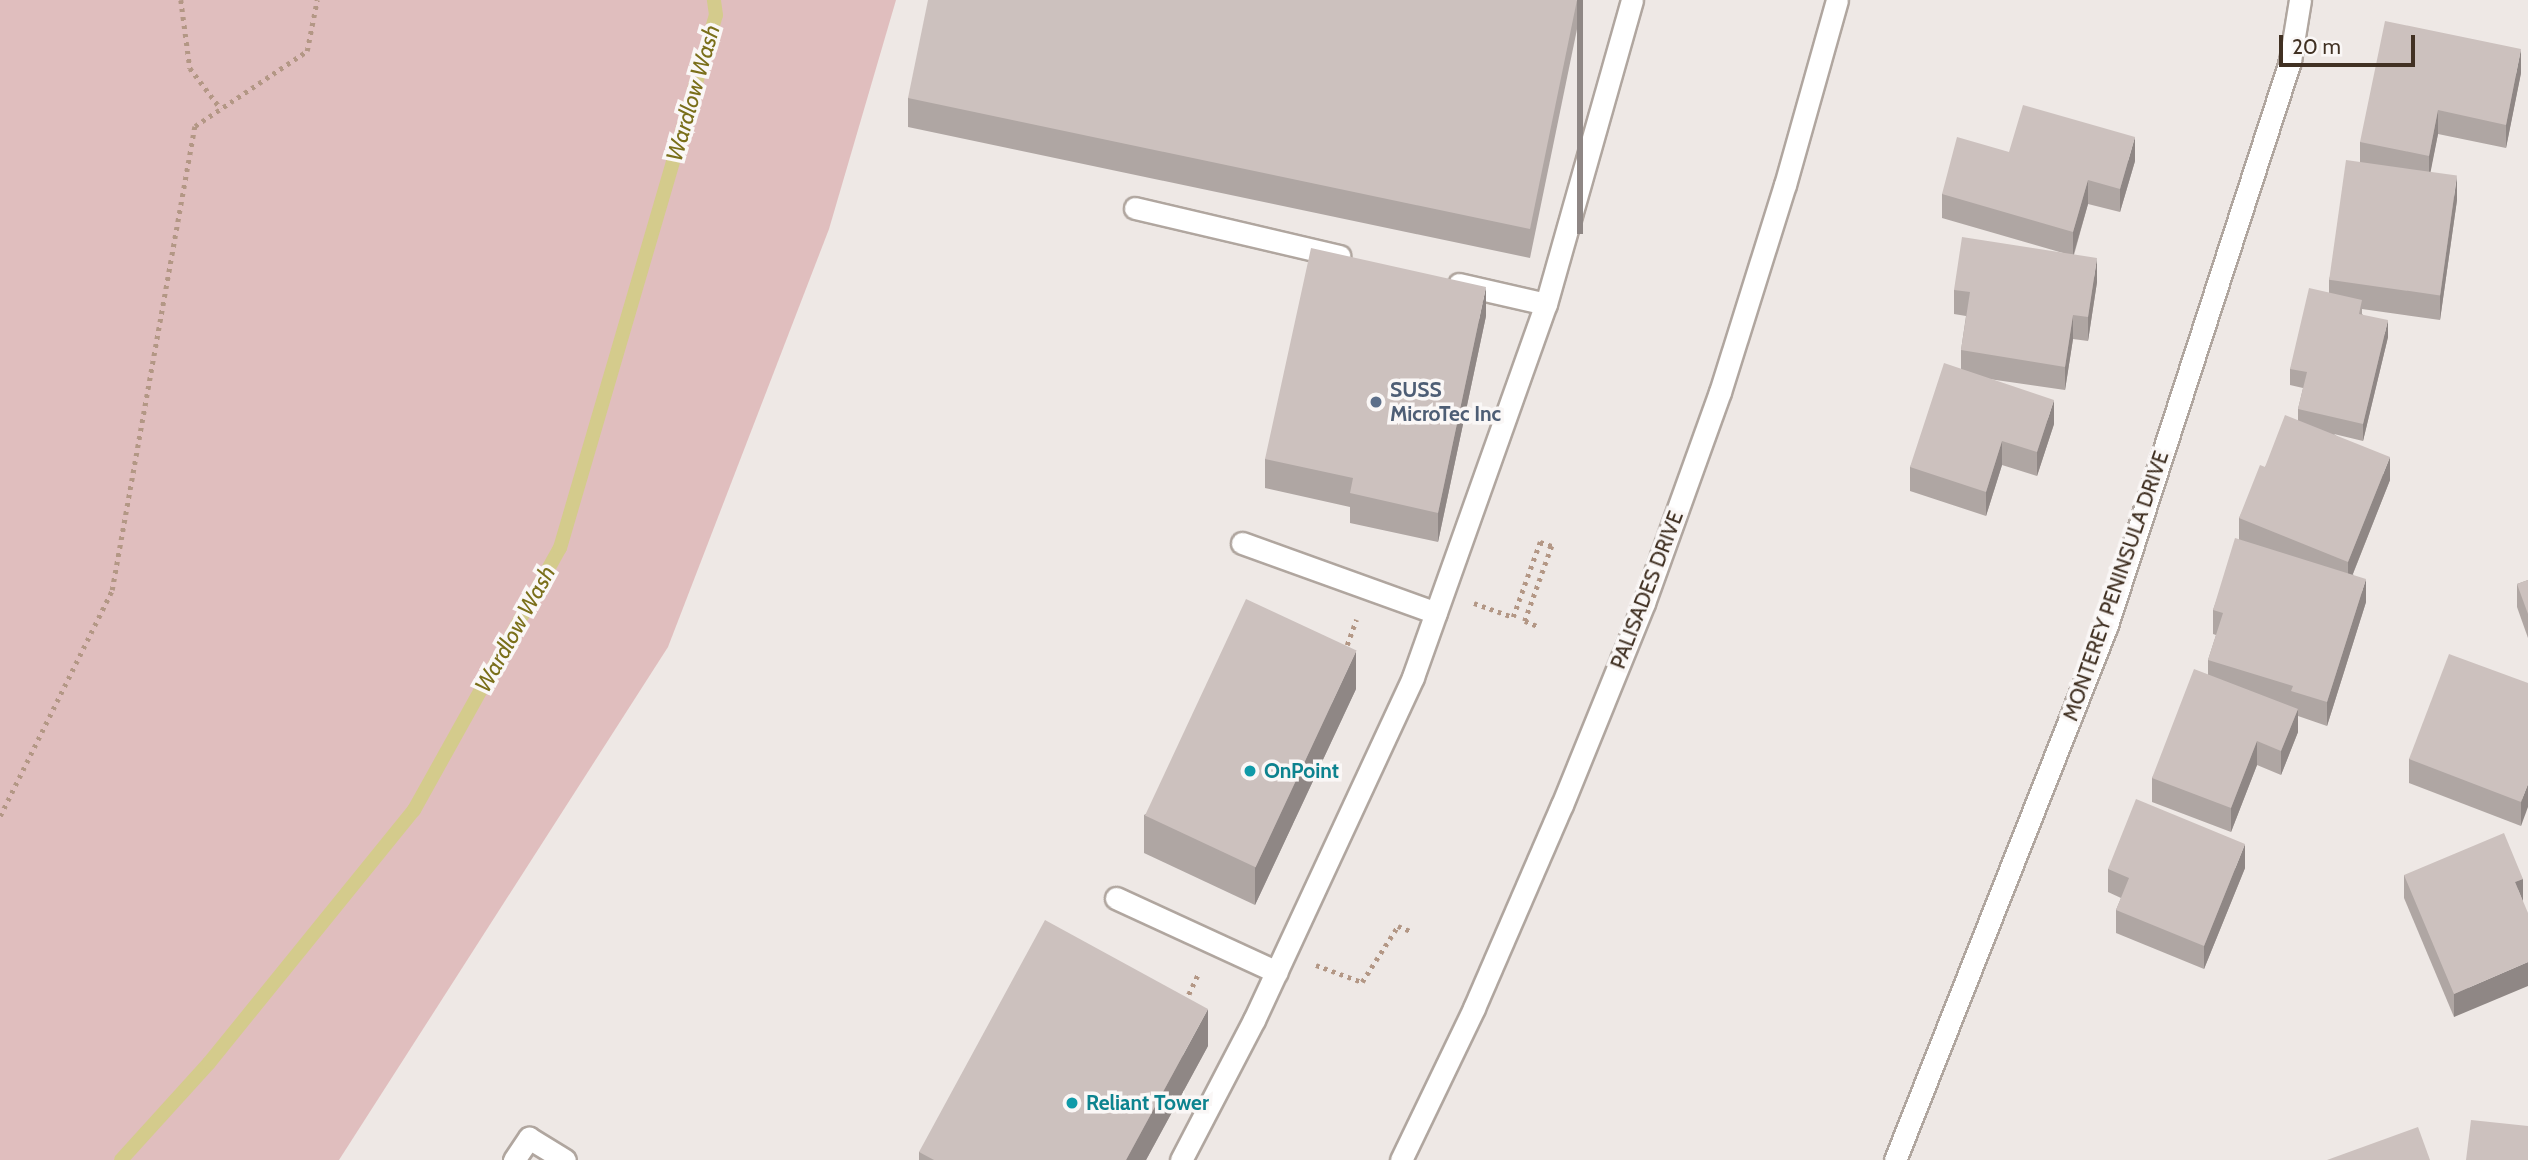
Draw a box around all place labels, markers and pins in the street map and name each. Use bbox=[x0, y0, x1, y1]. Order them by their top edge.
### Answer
place label: SUSS MicroTec Inc bbox=[1390, 377, 1501, 427]
marker: SUSS MicroTec Inc bbox=[1368, 394, 1384, 410]
place label: OnPoint bbox=[1264, 758, 1339, 784]
marker: OnPoint bbox=[1242, 763, 1258, 779]
place label: Reliant Tower bbox=[1086, 1090, 1209, 1116]
marker: Reliant Tower bbox=[1064, 1095, 1080, 1111]

